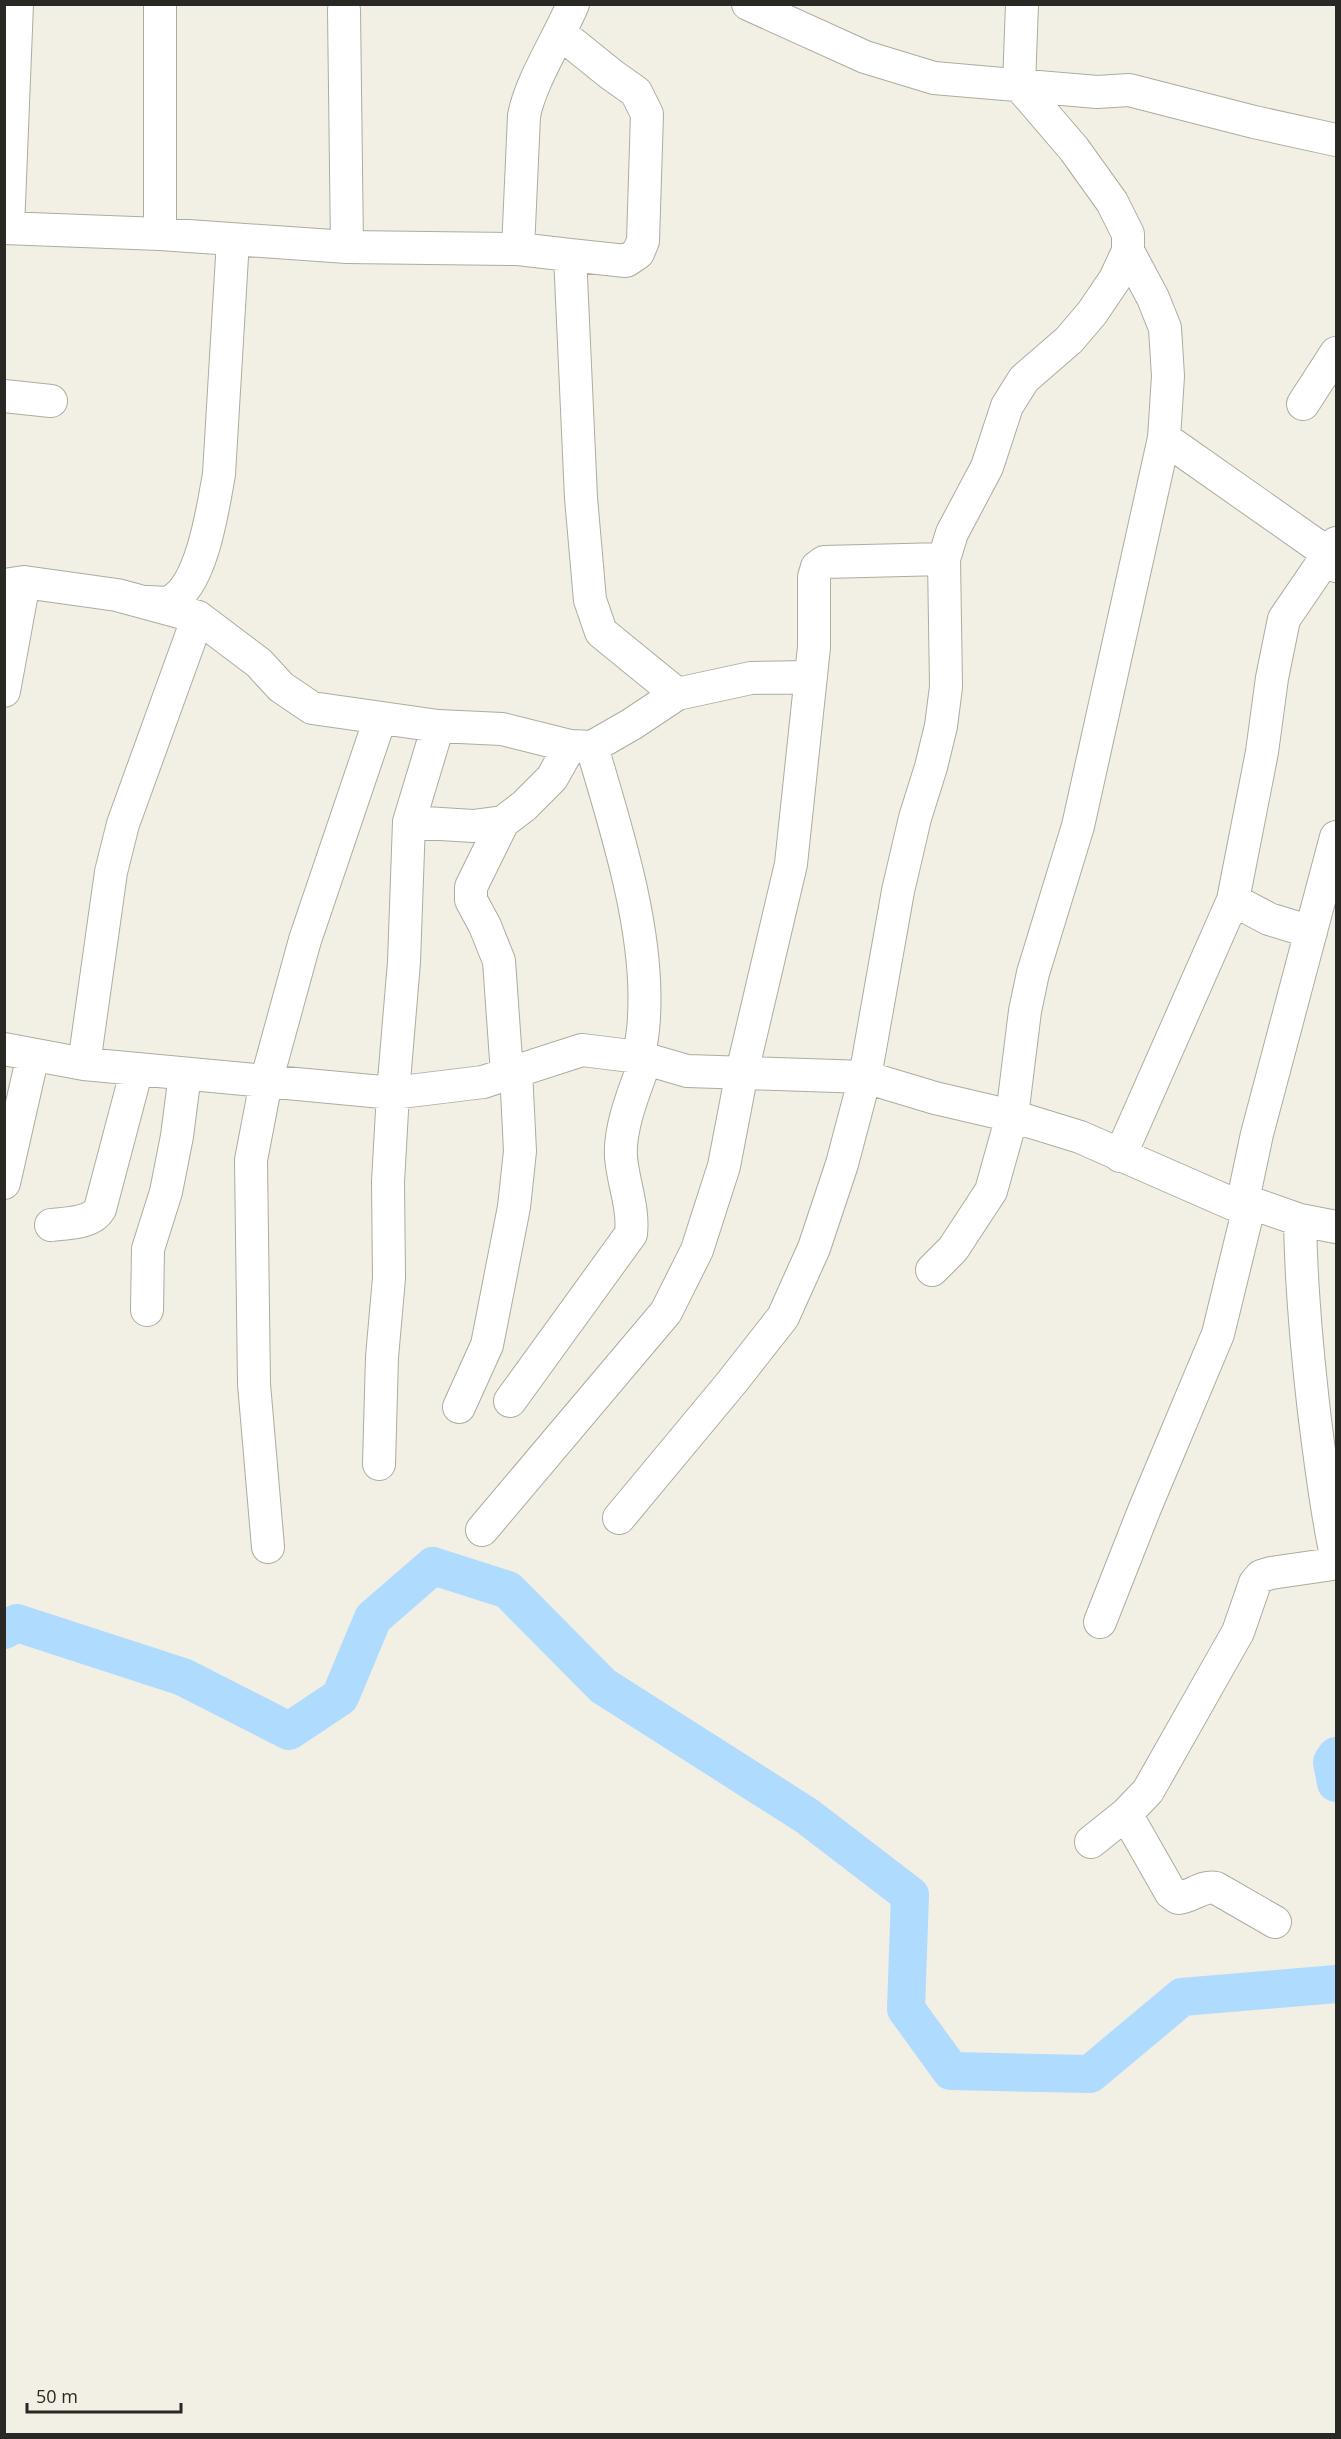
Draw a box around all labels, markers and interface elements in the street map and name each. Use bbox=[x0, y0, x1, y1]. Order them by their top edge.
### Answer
scale bar bbox=[27, 2376, 182, 2414]
text: 50 m bbox=[36, 2384, 78, 2408]

